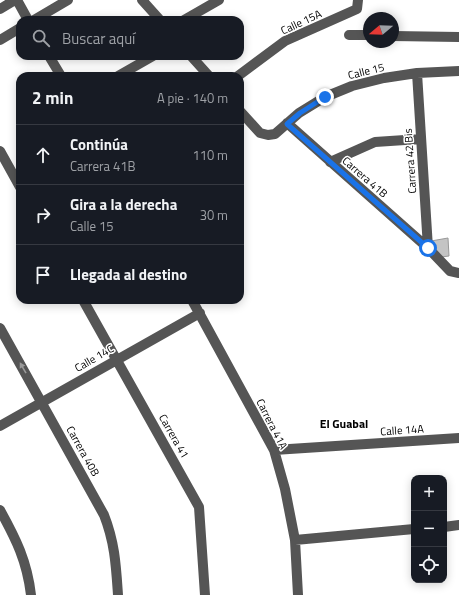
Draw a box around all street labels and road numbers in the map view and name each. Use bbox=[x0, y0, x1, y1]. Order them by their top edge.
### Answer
street label: Calle 15A bbox=[278, 5, 324, 38]
street label: Calle 15 bbox=[346, 59, 386, 83]
street label: Carrera 42 Bis bbox=[400, 128, 420, 194]
street label: Carrera 41B bbox=[339, 153, 391, 201]
street label: Calle 14C bbox=[71, 340, 117, 376]
street label: Carrera 41A bbox=[252, 396, 292, 453]
street label: Carrera 41 bbox=[155, 411, 193, 461]
street label: Calle 14A bbox=[380, 420, 425, 439]
street label: Carrera 40B bbox=[63, 423, 104, 479]

